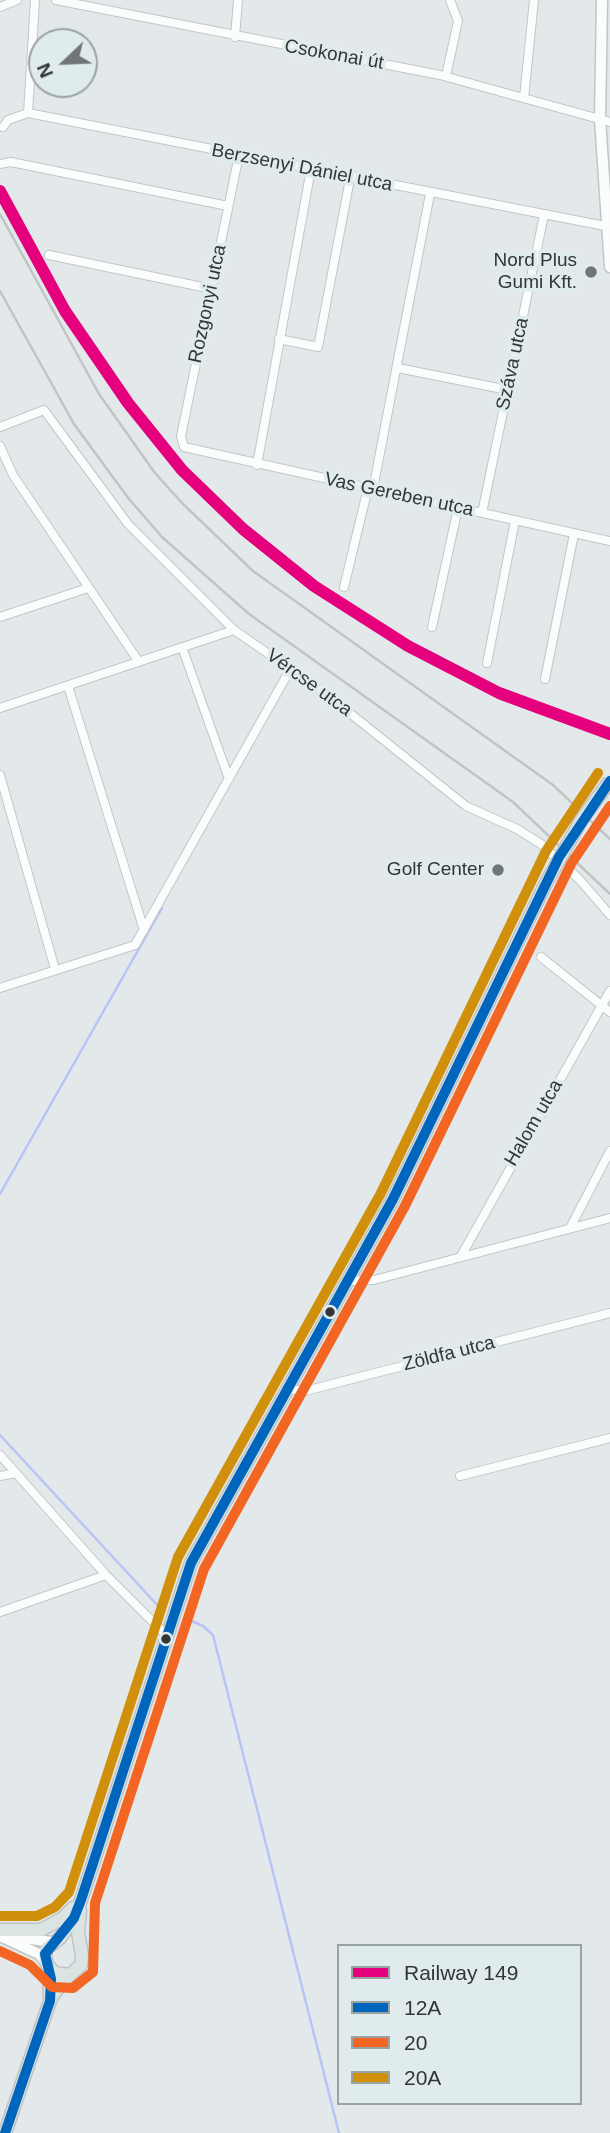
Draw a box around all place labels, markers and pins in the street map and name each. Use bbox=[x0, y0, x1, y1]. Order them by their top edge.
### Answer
place label: Nord Plus Gumi Kft. bbox=[494, 250, 577, 294]
marker: Nord Plus Gumi Kft. bbox=[583, 264, 599, 280]
place label: Golf Center bbox=[387, 859, 484, 881]
marker: Golf Center bbox=[490, 862, 506, 878]
unlabelled marker bbox=[323, 1305, 337, 1319]
unlabelled marker bbox=[159, 1632, 173, 1646]

